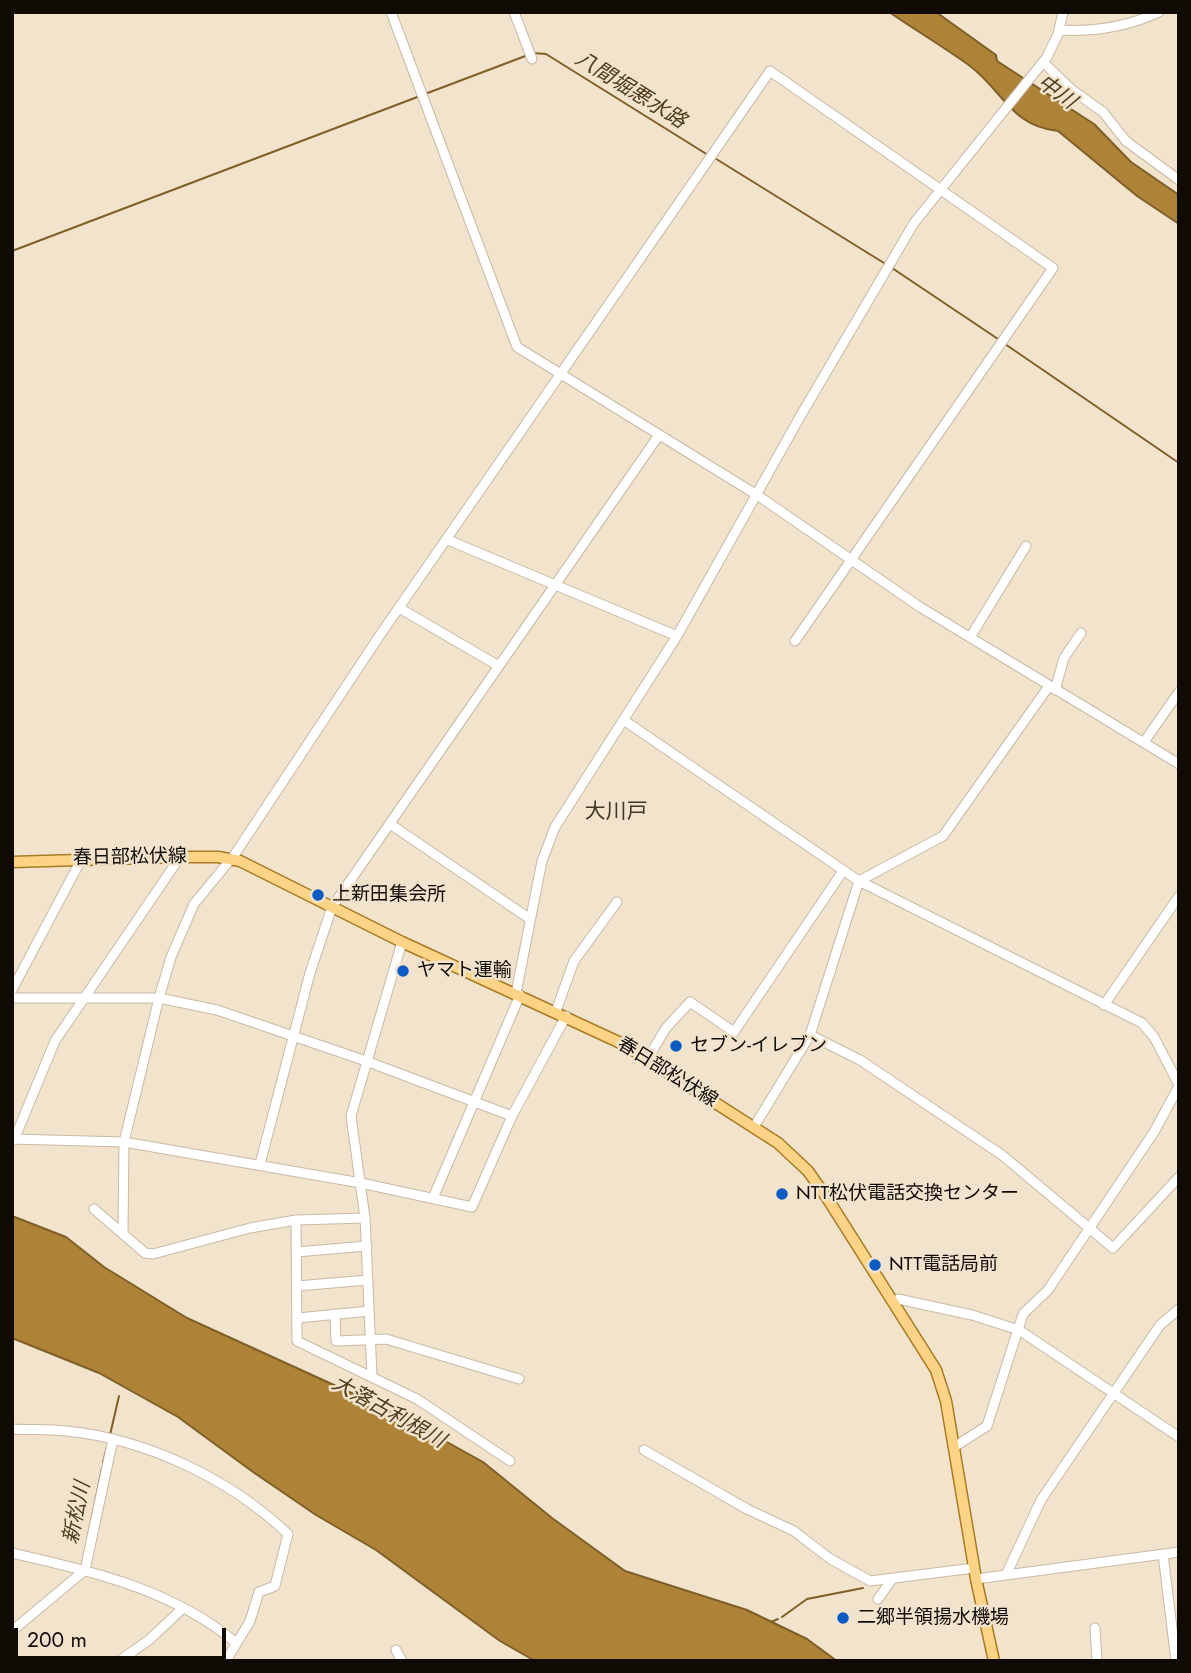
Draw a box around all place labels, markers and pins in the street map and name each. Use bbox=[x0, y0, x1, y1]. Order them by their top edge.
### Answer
place label: 上新田集会所 bbox=[332, 884, 446, 906]
marker: 上新田集会所 bbox=[310, 887, 326, 903]
place label: ヤマト運輸 bbox=[417, 960, 512, 982]
marker: ヤマト運輸 bbox=[395, 963, 411, 979]
place label: セブン-イレブン bbox=[690, 1035, 827, 1057]
marker: セブン-イレブン bbox=[668, 1038, 684, 1054]
place label: NTT松伏電話交換センター bbox=[796, 1183, 1019, 1205]
marker: NTT松伏電話交換センター bbox=[774, 1186, 790, 1202]
place label: NTT電話局前 bbox=[889, 1254, 998, 1276]
marker: NTT電話局前 bbox=[867, 1257, 883, 1273]
place label: 二郷半領揚水機場 bbox=[857, 1607, 1009, 1629]
marker: 二郷半領揚水機場 bbox=[835, 1610, 851, 1626]

